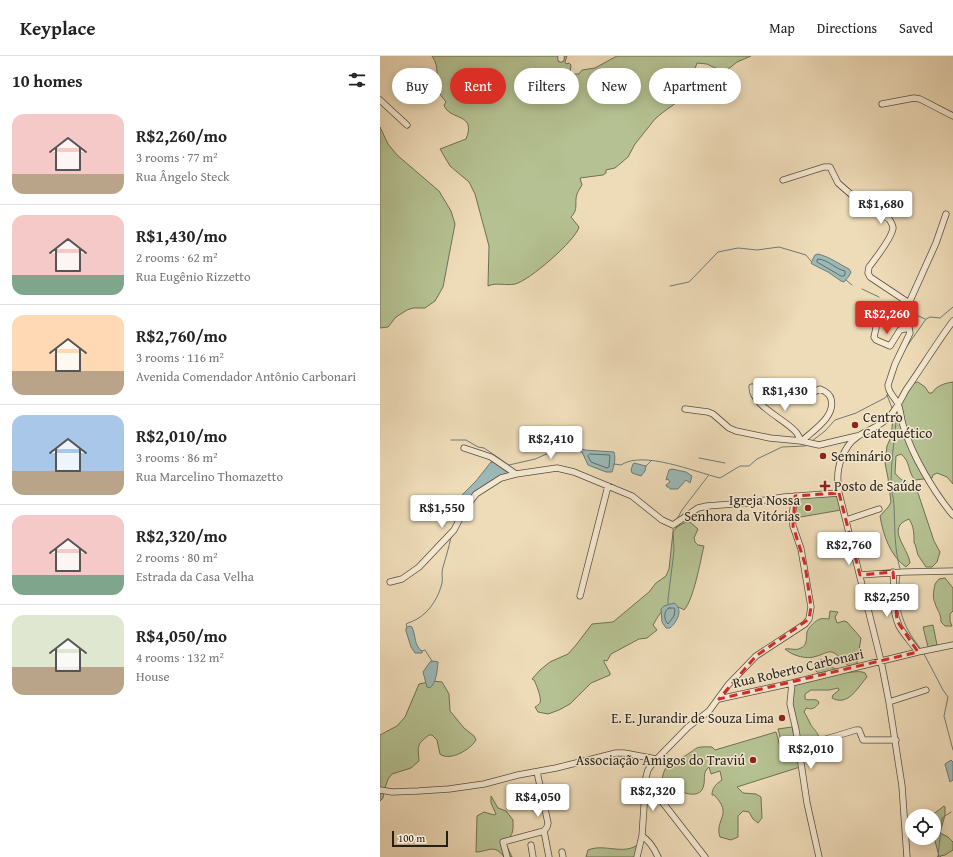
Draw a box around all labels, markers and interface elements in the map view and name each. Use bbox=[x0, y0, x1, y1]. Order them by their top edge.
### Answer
text: Keyplace bbox=[20, 14, 96, 42]
text: Map bbox=[769, 18, 795, 38]
text: Directions bbox=[817, 18, 877, 38]
text: Saved bbox=[899, 18, 933, 38]
text: 10 homes bbox=[12, 68, 83, 93]
chip: Buy bbox=[392, 68, 442, 104]
chip: Rent bbox=[450, 68, 506, 104]
chip: Filters bbox=[514, 68, 579, 104]
chip: New bbox=[587, 68, 641, 104]
chip: Apartment bbox=[649, 68, 741, 104]
icon: filters bbox=[346, 69, 368, 91]
text: R$2,260/mo bbox=[136, 123, 227, 148]
icon: home bbox=[44, 130, 92, 178]
text: 3 rooms · 77 m² bbox=[136, 148, 218, 167]
text: Rua Ângelo Steck bbox=[136, 167, 230, 186]
pin: R$1,680 bbox=[844, 191, 918, 225]
text: R$1,680 bbox=[858, 194, 904, 213]
text: R$1,430/mo bbox=[136, 223, 227, 248]
icon: home bbox=[44, 231, 92, 279]
text: 2 rooms · 62 m² bbox=[136, 248, 218, 267]
text: Rua Eugênio Rizzetto bbox=[136, 267, 251, 286]
pin: R$2,260 bbox=[850, 301, 924, 335]
text: R$2,260 bbox=[864, 304, 910, 323]
text: R$2,760/mo bbox=[136, 323, 227, 348]
icon: home bbox=[44, 331, 92, 379]
text: 3 rooms · 116 m² bbox=[136, 348, 224, 367]
text: Avenida Comendador Antônio Carbonari bbox=[136, 367, 356, 386]
pin: R$1,430 bbox=[748, 378, 822, 412]
text: R$1,430 bbox=[762, 381, 808, 400]
place label: Centro Catequético bbox=[863, 407, 932, 443]
marker: Centro Catequético bbox=[850, 420, 860, 430]
text: R$2,010/mo bbox=[136, 423, 227, 448]
pin: R$2,410 bbox=[514, 426, 588, 460]
text: R$2,410 bbox=[528, 429, 574, 448]
icon: home bbox=[44, 431, 92, 479]
place label: Seminário bbox=[831, 446, 891, 466]
text: 3 rooms · 86 m² bbox=[136, 448, 218, 467]
marker: Seminário bbox=[818, 451, 828, 461]
text: Rua Marcelino Thomazetto bbox=[136, 467, 283, 486]
place label: Posto de Saúde bbox=[834, 476, 922, 496]
marker: Posto de Saúde bbox=[819, 480, 831, 492]
place label: Igreja Nossa Senhora da Vitórias bbox=[684, 490, 800, 526]
pin: R$1,550 bbox=[405, 495, 479, 529]
text: R$1,550 bbox=[419, 498, 465, 517]
marker: Igreja Nossa Senhora da Vitórias bbox=[803, 503, 813, 513]
text: R$2,320/mo bbox=[136, 523, 227, 548]
icon: home bbox=[44, 531, 92, 579]
pin: R$2,760 bbox=[812, 532, 886, 566]
text: R$2,760 bbox=[826, 535, 872, 554]
text: 2 rooms · 80 m² bbox=[136, 548, 218, 567]
text: Estrada da Casa Velha bbox=[136, 567, 254, 586]
pin: R$2,250 bbox=[850, 584, 924, 618]
text: R$2,250 bbox=[864, 587, 910, 606]
text: R$4,050/mo bbox=[136, 623, 227, 648]
icon: home bbox=[44, 631, 92, 679]
street label: Rua Roberto Carbonari bbox=[731, 643, 866, 693]
text: 4 rooms · 132 m² bbox=[136, 648, 224, 667]
text: House bbox=[136, 667, 170, 686]
place label: E. E. Jurandir de Souza Lima bbox=[611, 708, 774, 728]
marker: E. E. Jurandir de Souza Lima bbox=[777, 713, 787, 723]
pin: R$2,010 bbox=[774, 736, 848, 770]
text: R$2,010 bbox=[788, 739, 834, 758]
place label: Associação Amigos do Traviú bbox=[576, 750, 745, 770]
marker: Associação Amigos do Traviú bbox=[748, 755, 758, 765]
pin: R$2,320 bbox=[616, 778, 690, 812]
text: R$2,320 bbox=[630, 781, 676, 800]
pin: R$4,050 bbox=[501, 784, 575, 818]
text: R$4,050 bbox=[515, 787, 561, 806]
map controls bbox=[905, 809, 941, 845]
button: locate bbox=[905, 809, 941, 845]
scale bar bbox=[392, 829, 448, 848]
text: 100 m bbox=[398, 830, 425, 846]

